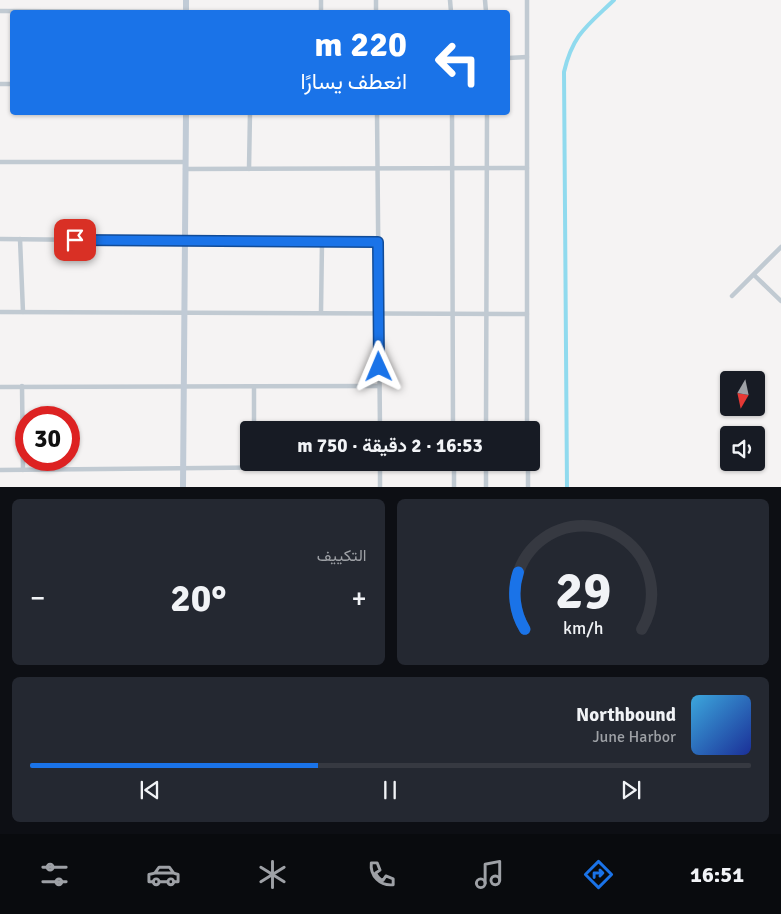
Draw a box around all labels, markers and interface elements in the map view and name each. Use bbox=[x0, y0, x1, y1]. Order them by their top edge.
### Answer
text: 220 m bbox=[314, 23, 407, 66]
icon: left bbox=[425, 30, 490, 95]
text: انعطف يسارًا bbox=[301, 68, 407, 95]
pin bbox=[54, 219, 96, 261]
icon: arrive bbox=[61, 226, 89, 254]
position arrow bbox=[352, 340, 404, 392]
north arrow bbox=[720, 371, 765, 416]
map controls bbox=[720, 371, 765, 471]
speed limit sign: 30 bbox=[15, 406, 80, 471]
button: sound bbox=[720, 426, 765, 471]
text: 16:53 · 2 دقيقة · 750 m bbox=[297, 434, 483, 458]
text: التكييف bbox=[317, 546, 367, 566]
text: 29 bbox=[555, 559, 611, 623]
text: 20° bbox=[170, 575, 226, 622]
text: − bbox=[30, 581, 45, 615]
text: + bbox=[351, 581, 367, 615]
text: km/h bbox=[563, 617, 603, 639]
text: Northbound bbox=[576, 703, 676, 727]
text: June Harbor bbox=[592, 727, 676, 747]
icon: previous bbox=[136, 776, 164, 804]
icon: pause bbox=[376, 776, 404, 804]
icon: next bbox=[617, 776, 645, 804]
icon: filters bbox=[37, 857, 72, 892]
icon: car bbox=[146, 857, 181, 892]
icon: climate bbox=[255, 857, 290, 892]
icon: phone bbox=[364, 857, 399, 892]
icon: music bbox=[472, 857, 507, 892]
icon: directions bbox=[581, 857, 616, 892]
text: 16:51 bbox=[690, 861, 744, 888]

